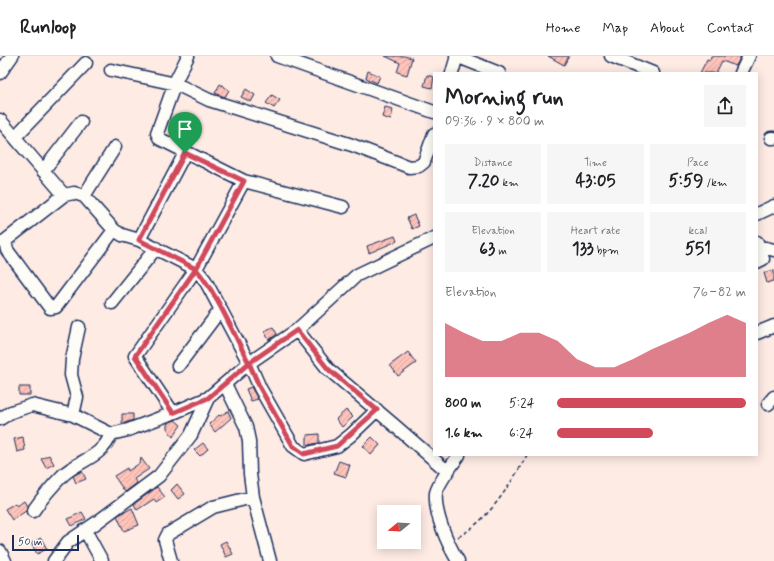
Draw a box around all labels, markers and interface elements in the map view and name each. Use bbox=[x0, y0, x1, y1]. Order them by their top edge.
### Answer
text: Runloop bbox=[20, 15, 77, 40]
text: Home bbox=[546, 19, 580, 37]
text: Map bbox=[602, 19, 628, 37]
text: About bbox=[650, 19, 685, 37]
text: Contact bbox=[707, 19, 754, 37]
text: Morning run bbox=[445, 84, 564, 112]
button: share bbox=[704, 85, 746, 127]
pin bbox=[168, 112, 202, 153]
text: 09:36 · 9 × 800 m bbox=[445, 113, 544, 130]
icon: arrive bbox=[174, 118, 196, 140]
text: Distance bbox=[474, 156, 513, 170]
text: Time bbox=[584, 156, 607, 170]
text: Pace bbox=[687, 156, 709, 170]
text: 7.20 bbox=[468, 170, 500, 192]
text: 43:05 bbox=[575, 170, 616, 192]
text: 5:59 bbox=[668, 170, 703, 192]
text: km bbox=[500, 176, 519, 190]
text: /km bbox=[703, 176, 727, 190]
text: Elevation bbox=[472, 224, 515, 238]
text: Heart rate bbox=[571, 224, 620, 238]
text: kcal bbox=[689, 224, 707, 238]
text: 63 bbox=[479, 238, 495, 260]
text: 133 bbox=[572, 238, 594, 260]
text: 551 bbox=[685, 238, 711, 260]
text: m bbox=[495, 244, 507, 258]
text: bpm bbox=[594, 244, 619, 258]
text: Elevation bbox=[445, 284, 496, 301]
text: 76–82 m bbox=[693, 284, 746, 301]
text: 800 m bbox=[445, 395, 481, 412]
text: 5:24 bbox=[509, 395, 535, 412]
text: 1.6 km bbox=[445, 425, 483, 442]
text: 6:24 bbox=[509, 425, 533, 442]
north arrow bbox=[377, 505, 421, 549]
map controls bbox=[377, 505, 421, 549]
scale bar bbox=[12, 533, 79, 552]
text: 50 m bbox=[18, 535, 43, 549]

